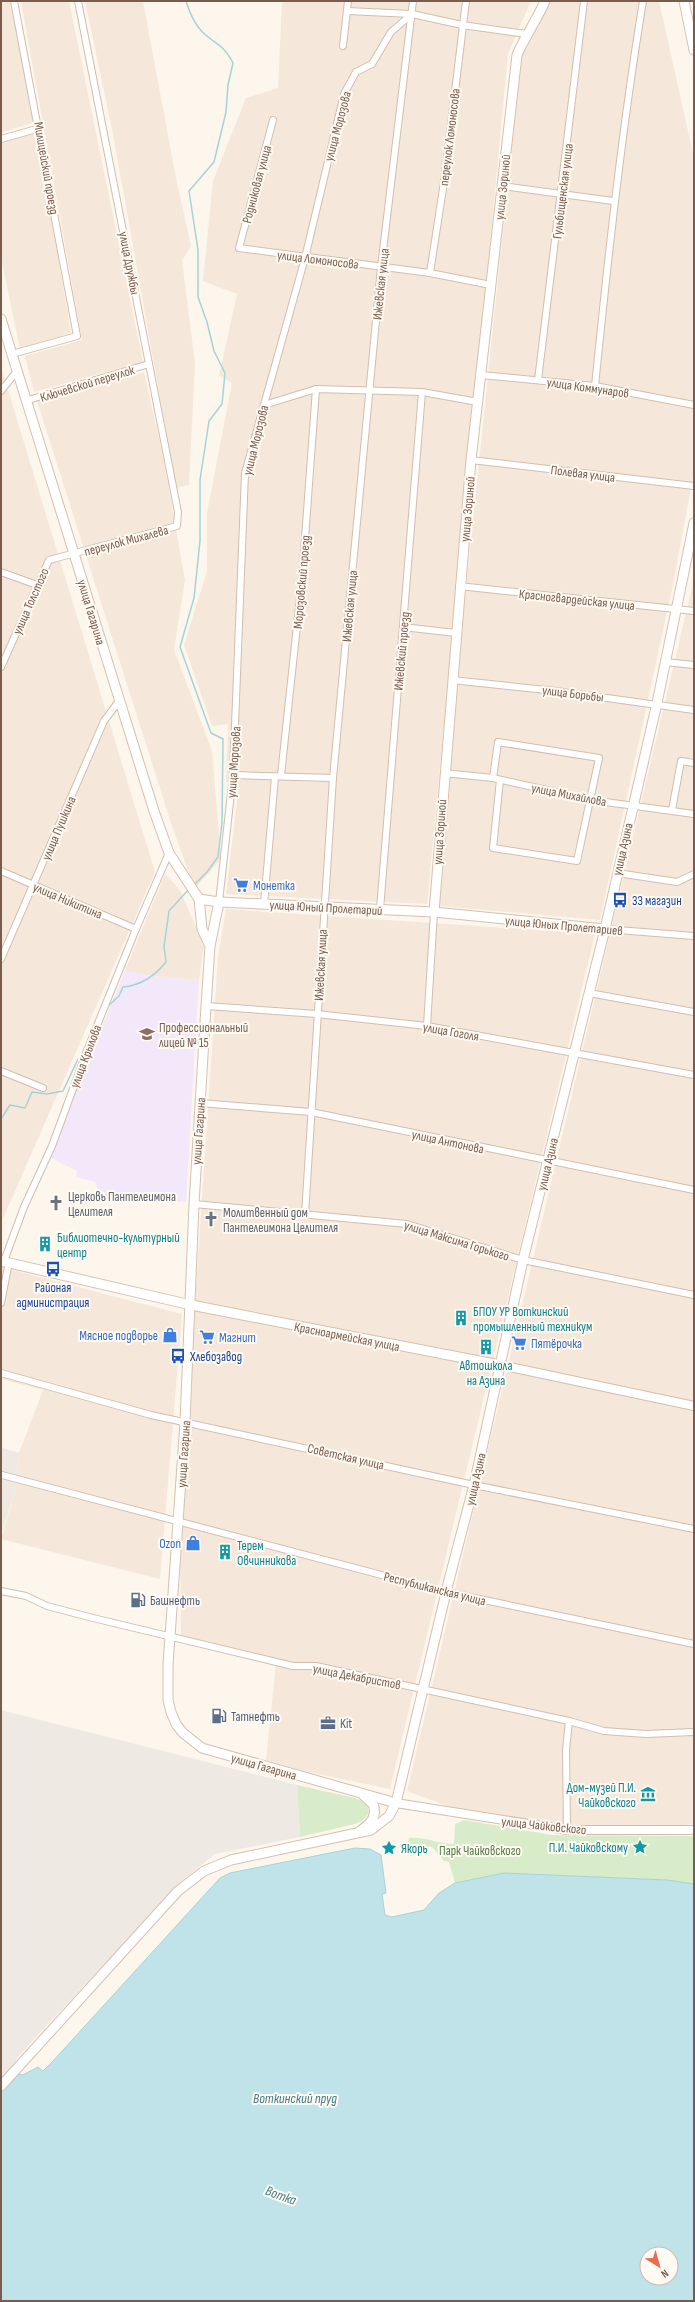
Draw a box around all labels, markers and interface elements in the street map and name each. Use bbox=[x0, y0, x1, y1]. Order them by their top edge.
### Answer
street label: переулок Ломоносова bbox=[436, 88, 464, 187]
street label: улица Морозова bbox=[321, 90, 355, 163]
street label: Милицейский проезд bbox=[30, 121, 62, 216]
street label: Родниковая улица bbox=[239, 143, 275, 225]
street label: Гульбищенская улица bbox=[549, 143, 577, 240]
street label: улица Зориной bbox=[492, 154, 514, 221]
street label: улица Дружбы bbox=[115, 230, 143, 296]
street label: улица Ломоносова bbox=[276, 247, 360, 273]
street label: Ижевская улица bbox=[369, 248, 393, 321]
street label: Ключевской переулок bbox=[38, 362, 137, 406]
street label: улица Коммунаров bbox=[546, 374, 630, 402]
street label: улица Морозова bbox=[240, 403, 272, 477]
street label: Полевая улица bbox=[550, 462, 616, 486]
street label: улица Зориной bbox=[457, 476, 479, 542]
street label: переулок Михалева bbox=[82, 522, 170, 560]
street label: Морозовский проезд bbox=[290, 535, 314, 630]
street label: улица Толстого bbox=[9, 566, 53, 637]
street label: Ижевская улица bbox=[339, 570, 361, 643]
street label: улица Гагарина bbox=[74, 578, 109, 647]
street label: Красногвардейская улица bbox=[518, 586, 636, 614]
street label: Ижевский проезд bbox=[391, 611, 413, 691]
street label: улица Борьбы bbox=[541, 682, 604, 706]
street label: улица Морозова bbox=[224, 726, 244, 798]
street label: улица Михайлова bbox=[530, 780, 608, 810]
street label: улица Пушкина bbox=[38, 794, 80, 863]
street label: улица Зориной bbox=[430, 799, 450, 865]
street label: улица Азина bbox=[609, 821, 637, 877]
supermarket icon: Монетка bbox=[232, 876, 250, 894]
place label: Монетка bbox=[253, 878, 295, 894]
street label: улица Никитина bbox=[30, 879, 105, 923]
bus stop icon: 33 магазин bbox=[611, 891, 629, 909]
place label: 33 магазин bbox=[632, 893, 682, 909]
street label: улица Юный Пролетарий bbox=[269, 897, 383, 919]
street label: улица Юных Пролетариев bbox=[505, 913, 623, 939]
street label: Ижевская улица bbox=[311, 929, 331, 1001]
street label: улица Гоголя bbox=[422, 1019, 480, 1045]
place label: Профессиональный лицей № 15 bbox=[159, 1020, 248, 1051]
street label: улица Крылова bbox=[67, 1022, 105, 1090]
school or university icon: Профессиональный лицей № 15 bbox=[138, 1025, 156, 1043]
street label: улица Гагарина bbox=[189, 1097, 209, 1165]
street label: улица Антонова bbox=[410, 1126, 485, 1157]
street label: улица Азина bbox=[534, 1136, 562, 1192]
place label: Церковь Пантелеимона Целителя bbox=[68, 1189, 176, 1220]
church icon: Церковь Пантелеимона Целителя bbox=[47, 1194, 65, 1212]
place label: Молитвенный дом Пантелеимона Целителя bbox=[223, 1205, 338, 1236]
church icon: Молитвенный дом Пантелеимона Целителя bbox=[202, 1210, 220, 1228]
street label: улица Максима Горького bbox=[402, 1217, 511, 1265]
place label: Библиотечно-культурный центр bbox=[57, 1230, 180, 1261]
building icon: Библиотечно-культурный центр bbox=[36, 1235, 54, 1253]
bus stop icon: Районая администрация bbox=[44, 1260, 62, 1278]
place label: Районая администрация bbox=[17, 1280, 89, 1311]
place label: БПОУ УР Воткинский промышленный техникум bbox=[473, 1304, 592, 1335]
building icon: БПОУ УР Воткинский промышленный техникум bbox=[452, 1309, 470, 1327]
street label: Красноармейская улица bbox=[293, 1319, 401, 1355]
shop icon: Мясное подворье bbox=[161, 1326, 179, 1344]
place label: Мясное подворье bbox=[79, 1328, 158, 1344]
supermarket icon: Магнит bbox=[198, 1328, 216, 1346]
place label: Магнит bbox=[219, 1330, 256, 1346]
supermarket icon: Пятёрочка bbox=[510, 1334, 528, 1352]
place label: Пятёрочка bbox=[531, 1336, 582, 1352]
building icon: Автошкола на Азина bbox=[477, 1338, 495, 1356]
bus stop icon: Хлебозавод bbox=[169, 1347, 187, 1365]
place label: Хлебозавод bbox=[189, 1349, 242, 1365]
place label: Автошкола на Азина bbox=[459, 1358, 512, 1389]
street label: улица Гагарина bbox=[174, 1420, 194, 1488]
street label: Советская улица bbox=[306, 1440, 386, 1474]
street label: улица Азина bbox=[462, 1451, 490, 1507]
shop icon: Ozon bbox=[184, 1534, 202, 1552]
place label: Ozon bbox=[159, 1536, 181, 1552]
place label: Терем Овчинникова bbox=[237, 1538, 296, 1569]
building icon: Терем Овчинникова bbox=[216, 1543, 234, 1561]
street label: Республиканская улица bbox=[382, 1569, 487, 1609]
fuel station icon: Башнефть bbox=[129, 1591, 147, 1609]
place label: Башнефть bbox=[150, 1593, 200, 1609]
street label: улица Декабристов bbox=[311, 1661, 402, 1693]
fuel station icon: Татнефть bbox=[210, 1707, 228, 1725]
place label: Татнефть bbox=[231, 1709, 280, 1725]
office icon: Kit bbox=[319, 1714, 337, 1732]
place label: Kit bbox=[340, 1716, 352, 1732]
street label: улица Гагарина bbox=[229, 1750, 298, 1784]
place label: Дом-музей П.И. Чайковского bbox=[566, 1780, 636, 1811]
museum icon: Дом-музей П.И. Чайковского bbox=[639, 1785, 657, 1803]
street label: улица Чайковского bbox=[501, 1814, 587, 1838]
place icon: П.И. Чайковскому bbox=[631, 1838, 649, 1856]
place icon: Якорь bbox=[380, 1839, 398, 1857]
place label: П.И. Чайковскому bbox=[549, 1840, 628, 1856]
place label: Якорь bbox=[401, 1841, 428, 1857]
park label: Парк Чайковского bbox=[439, 1843, 521, 1859]
water label: Воткинский пруд bbox=[253, 2090, 337, 2107]
water label: Вотка bbox=[263, 2182, 299, 2209]
north arrow bbox=[639, 2246, 679, 2286]
text: N bbox=[658, 2267, 671, 2281]

